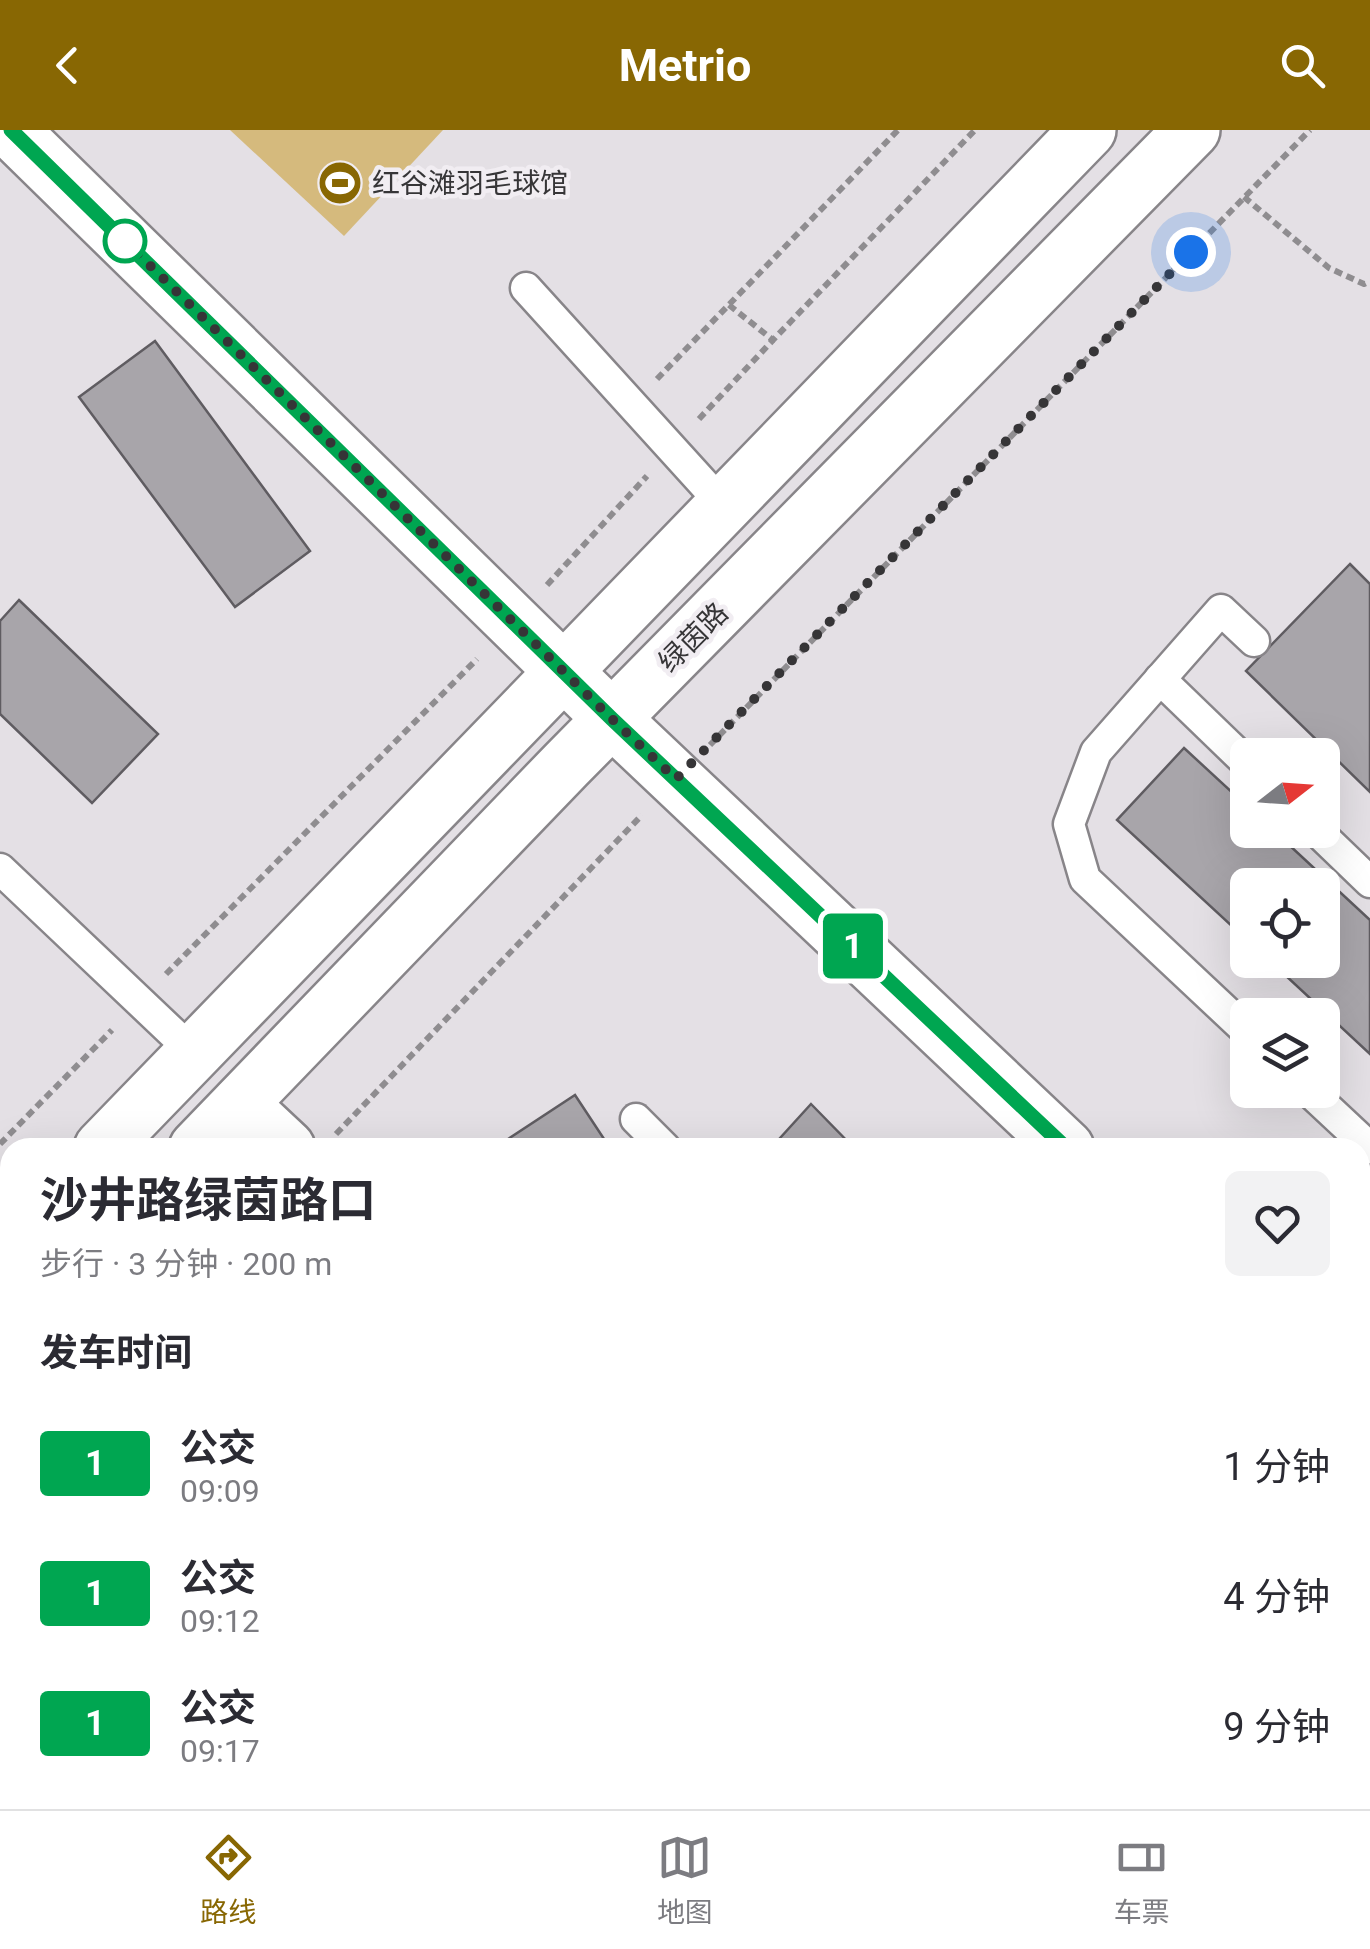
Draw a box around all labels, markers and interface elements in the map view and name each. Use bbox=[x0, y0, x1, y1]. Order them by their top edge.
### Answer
icon: back bbox=[40, 38, 95, 93]
icon: search bbox=[1275, 38, 1330, 93]
text: Metrio bbox=[619, 39, 751, 92]
sports icon: 红谷滩羽毛球馆 bbox=[317, 160, 363, 206]
place label: 红谷滩羽毛球馆 bbox=[372, 167, 568, 200]
unlabelled marker bbox=[104, 220, 146, 262]
your location bbox=[1166, 227, 1216, 277]
street label: 绿茵路 bbox=[652, 596, 735, 679]
north arrow bbox=[1230, 738, 1340, 848]
map controls bbox=[1230, 738, 1340, 1108]
button: locate bbox=[1230, 868, 1340, 978]
line badge: 1 bbox=[820, 914, 886, 978]
text: 1 bbox=[843, 926, 863, 967]
button: layers bbox=[1230, 998, 1340, 1108]
button: heart bbox=[1225, 1171, 1330, 1276]
text: 沙井路绿茵路口 bbox=[40, 1172, 376, 1229]
text: 步行 · 3 分钟 · 200 m bbox=[40, 1245, 332, 1283]
text: 发车时间 bbox=[40, 1331, 192, 1375]
text: 公交 bbox=[180, 1426, 256, 1470]
text: 1 bbox=[85, 1443, 105, 1484]
text: 1 分钟 bbox=[1223, 1445, 1330, 1489]
text: 09:09 bbox=[180, 1472, 260, 1510]
text: 公交 bbox=[180, 1556, 256, 1600]
text: 1 bbox=[85, 1573, 105, 1614]
text: 4 分钟 bbox=[1223, 1575, 1330, 1619]
text: 09:12 bbox=[180, 1602, 260, 1640]
text: 公交 bbox=[180, 1686, 256, 1730]
text: 1 bbox=[85, 1703, 105, 1744]
text: 9 分钟 bbox=[1223, 1705, 1330, 1749]
text: 09:17 bbox=[180, 1732, 260, 1770]
tab: 路线 bbox=[200, 1830, 256, 1930]
tab: 地图 bbox=[657, 1830, 713, 1930]
tab: 车票 bbox=[1114, 1830, 1170, 1930]

